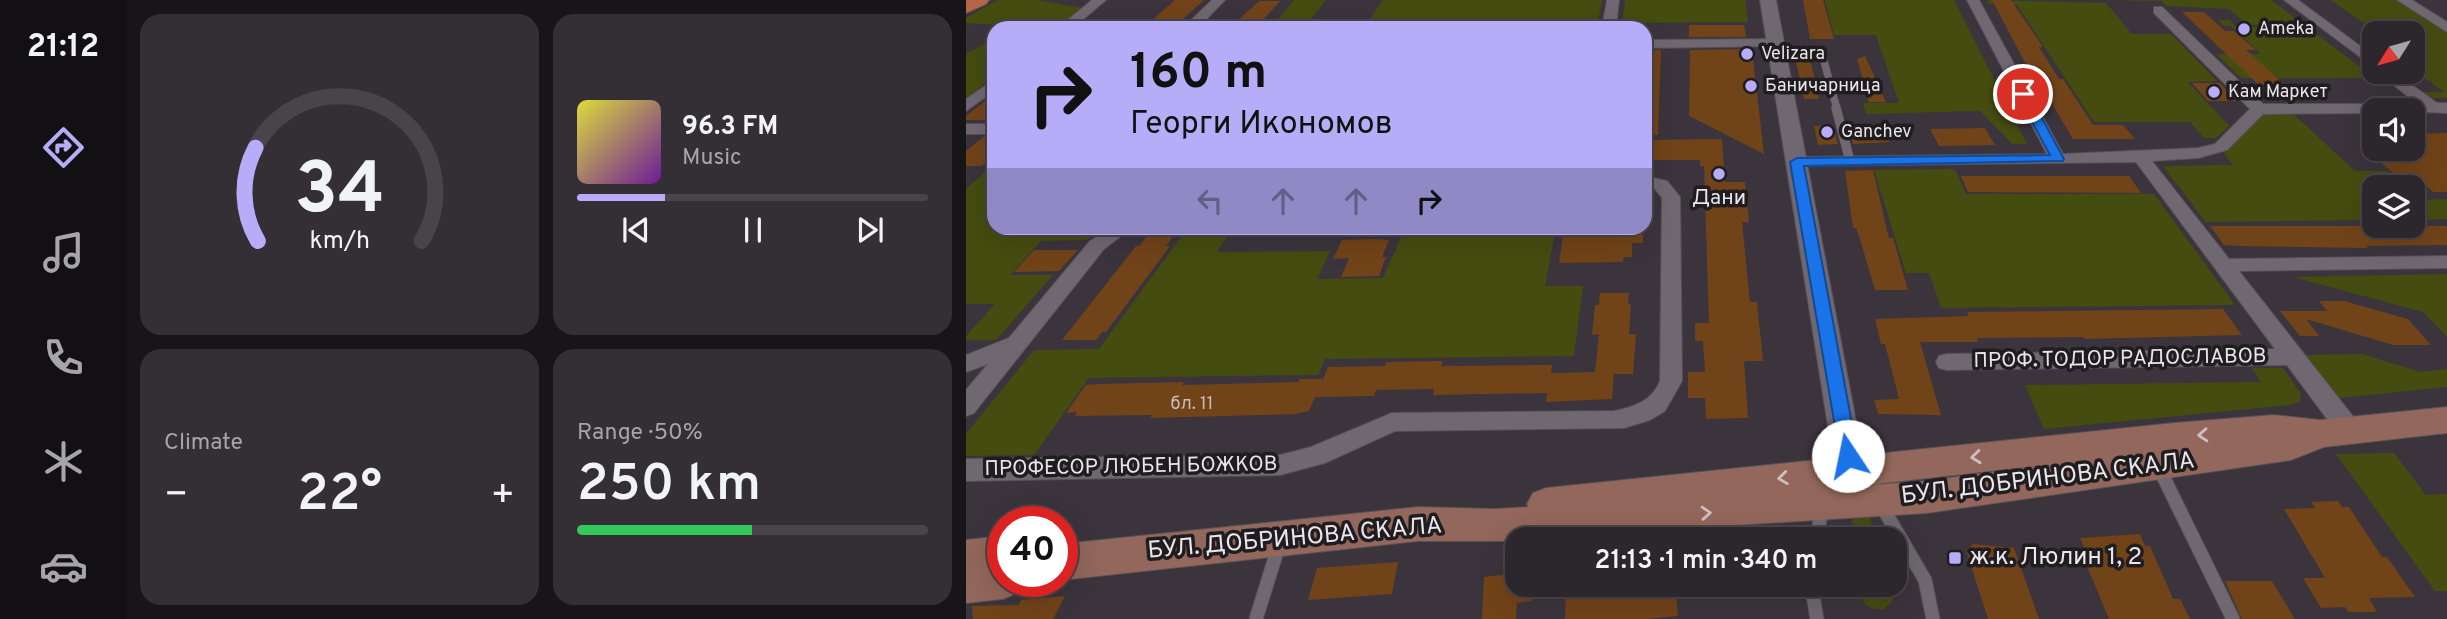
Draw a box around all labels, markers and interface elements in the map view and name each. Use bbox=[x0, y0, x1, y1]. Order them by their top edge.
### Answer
place label: Ameka bbox=[2258, 18, 2314, 41]
marker: Ameka bbox=[2236, 21, 2252, 37]
north arrow bbox=[2362, 21, 2426, 84]
map controls bbox=[2362, 21, 2425, 238]
text: 21:12 bbox=[27, 28, 99, 68]
place label: Velizara bbox=[1761, 43, 1825, 66]
text: 160 m bbox=[1130, 44, 1267, 106]
marker: Velizara bbox=[1739, 46, 1755, 62]
icon: right bbox=[1015, 49, 1106, 140]
pin bbox=[1993, 64, 2053, 124]
place label: Баничарница bbox=[1765, 75, 1880, 98]
icon: arrive bbox=[2004, 75, 2042, 113]
marker: Баничарница bbox=[1743, 78, 1759, 94]
place label: Кам Маркет bbox=[2228, 81, 2328, 104]
marker: Кам Маркет bbox=[2206, 84, 2222, 100]
button: sound bbox=[2362, 98, 2425, 161]
text: Георги Икономов bbox=[1130, 105, 1393, 145]
text: 96.3 FM bbox=[682, 111, 778, 144]
place label: Ganchev bbox=[1841, 121, 1911, 144]
icon: directions bbox=[39, 123, 88, 172]
marker: Ganchev bbox=[1819, 124, 1835, 140]
text: Music bbox=[682, 144, 742, 173]
text: 34 bbox=[294, 147, 385, 239]
marker: Дани bbox=[1711, 166, 1727, 182]
button: layers bbox=[2362, 175, 2425, 238]
icon: left bbox=[1191, 182, 1229, 220]
icon: ahead bbox=[1264, 182, 1302, 220]
icon: ahead bbox=[1337, 182, 1375, 220]
icon: right bbox=[1410, 182, 1448, 220]
place label: Дани bbox=[1692, 185, 1746, 212]
icon: previous bbox=[617, 211, 655, 249]
icon: pause bbox=[734, 211, 772, 249]
icon: next bbox=[851, 211, 889, 249]
text: km/h bbox=[309, 226, 370, 258]
icon: music bbox=[39, 228, 88, 277]
icon: phone bbox=[39, 333, 88, 382]
street label: ПРОФ. ТОДОР РАДОСЛАВОВ bbox=[1973, 343, 2267, 375]
house number: бл. 11 bbox=[1171, 393, 1213, 416]
text: Range · 50% bbox=[577, 419, 703, 448]
position arrow bbox=[1811, 419, 1885, 493]
one-way arrow bbox=[2197, 427, 2208, 442]
text: Climate bbox=[164, 429, 243, 458]
icon: climate bbox=[39, 437, 88, 486]
street label: БУЛ. ДОБРИНОВА СКАЛА bbox=[1899, 446, 2197, 512]
one-way arrow bbox=[1970, 449, 1982, 464]
street label: ПРОФЕСОР ЛЮБЕН БОЖКОВ bbox=[984, 451, 1278, 483]
text: 250 km bbox=[577, 453, 761, 519]
text: 22° bbox=[297, 463, 382, 529]
one-way arrow bbox=[1777, 471, 1789, 486]
text: − bbox=[164, 472, 189, 521]
text: + bbox=[490, 472, 515, 521]
one-way arrow bbox=[1701, 505, 1712, 520]
speed limit sign: 40 bbox=[987, 506, 1078, 597]
street label: БУЛ. ДОБРИНОВА СКАЛА bbox=[1146, 511, 1444, 567]
icon: car bbox=[39, 542, 88, 591]
place label: ж.к. Люлин 1, 2 bbox=[1969, 543, 2142, 573]
text: 21:13 · 1 min · 340 m bbox=[1595, 545, 1817, 578]
marker: ж.к. Люлин 1, 2 bbox=[1947, 550, 1963, 566]

